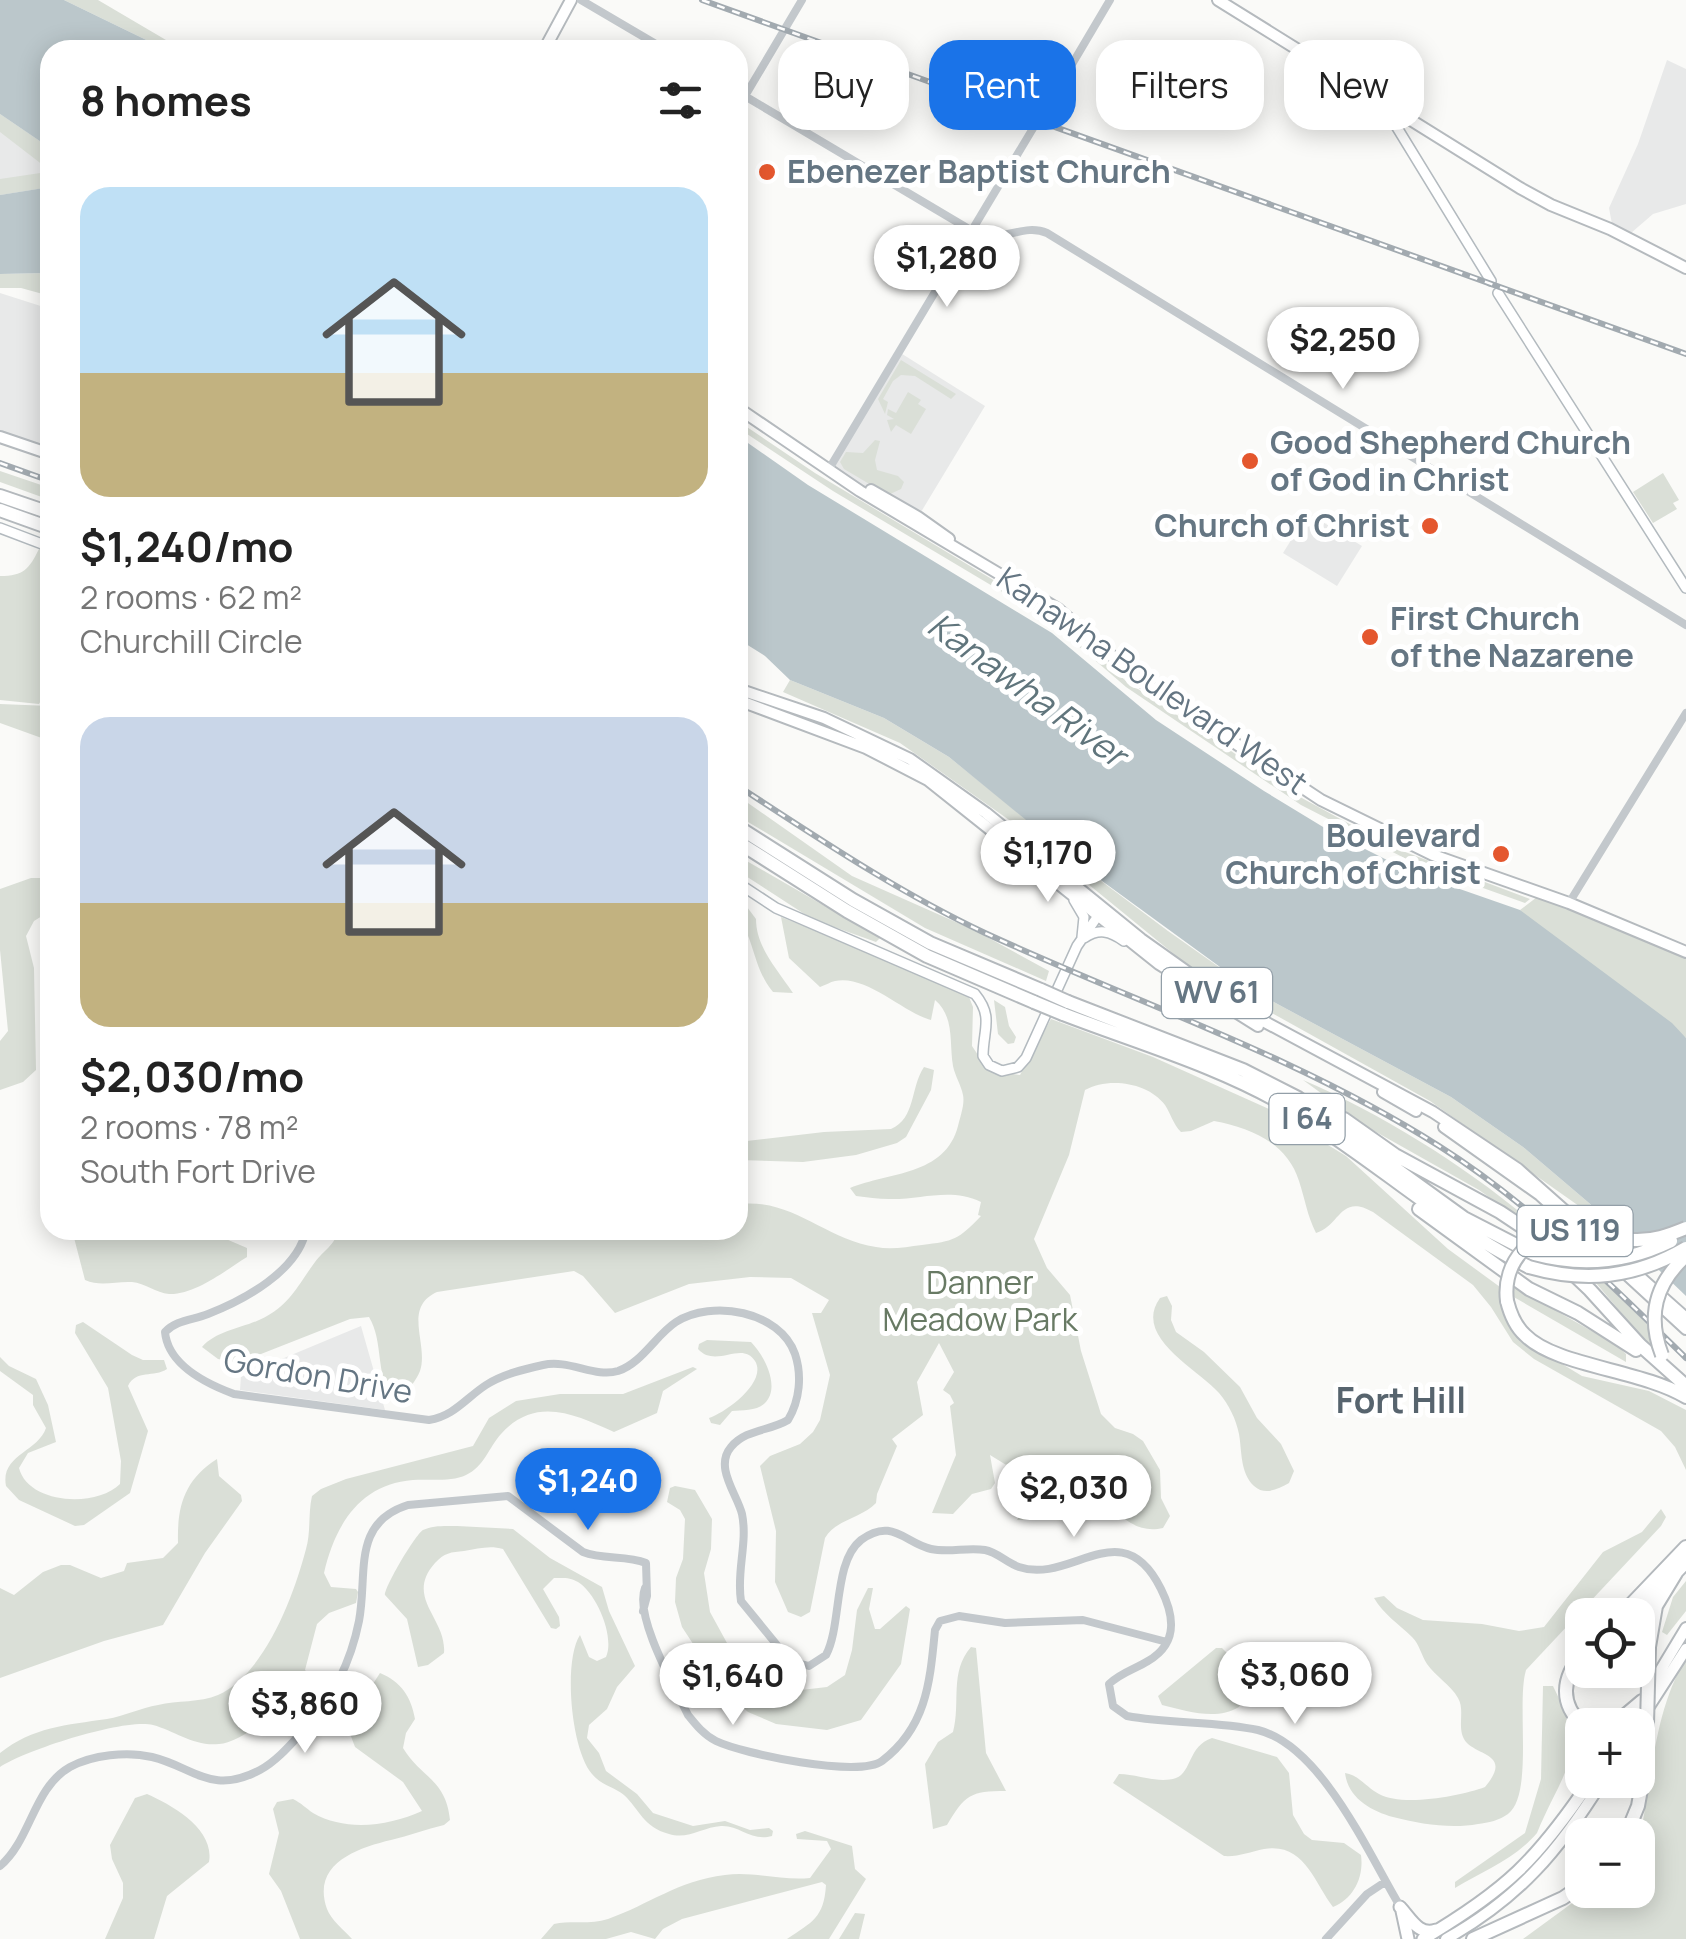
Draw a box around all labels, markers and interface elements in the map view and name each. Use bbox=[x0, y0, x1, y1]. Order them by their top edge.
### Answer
chip: Buy bbox=[778, 40, 909, 130]
chip: Rent bbox=[929, 40, 1076, 130]
chip: Filters bbox=[1096, 40, 1264, 130]
chip: New bbox=[1284, 40, 1424, 130]
text: 8 homes bbox=[80, 71, 252, 129]
icon: filters bbox=[653, 73, 708, 128]
place label: Ebenezer Baptist Church bbox=[787, 149, 1171, 193]
marker: Ebenezer Baptist Church bbox=[756, 161, 778, 183]
pin: $1,280 bbox=[866, 225, 1028, 310]
text: $1,280 bbox=[896, 235, 998, 279]
icon: home bbox=[304, 252, 484, 432]
pin: $2,250 bbox=[1262, 307, 1424, 392]
text: $2,250 bbox=[1289, 317, 1397, 361]
place label: Good Shepherd Church of God in Christ bbox=[1270, 420, 1631, 501]
marker: Good Shepherd Church of God in Christ bbox=[1239, 450, 1261, 472]
place label: Church of Christ bbox=[1154, 503, 1410, 547]
marker: Church of Christ bbox=[1419, 515, 1441, 537]
text: $1,240/mo bbox=[80, 517, 294, 575]
street label: Kanawha Boulevard West bbox=[989, 556, 1317, 804]
text: 2 rooms · 62 m² bbox=[80, 575, 302, 619]
place label: First Church of the Nazarene bbox=[1390, 596, 1634, 677]
water label: Kanawha River bbox=[919, 601, 1140, 780]
text: Churchill Circle bbox=[80, 619, 303, 663]
marker: First Church of the Nazarene bbox=[1359, 626, 1381, 648]
icon: home bbox=[304, 782, 484, 962]
place label: Boulevard Church of Christ bbox=[1225, 813, 1481, 894]
pin: $1,170 bbox=[967, 820, 1129, 905]
text: $1,170 bbox=[1003, 830, 1093, 874]
marker: Boulevard Church of Christ bbox=[1490, 843, 1512, 865]
road number: WV 61 bbox=[1162, 968, 1272, 1018]
text: $2,030/mo bbox=[80, 1047, 304, 1105]
road number: I 64 bbox=[1270, 1094, 1344, 1144]
text: 2 rooms · 78 m² bbox=[80, 1105, 299, 1149]
text: South Fort Drive bbox=[80, 1149, 316, 1193]
road number: US 119 bbox=[1518, 1206, 1632, 1256]
park label: Danner Meadow Park bbox=[882, 1260, 1079, 1341]
street label: Gordon Drive bbox=[220, 1337, 416, 1413]
district label: Fort Hill bbox=[1336, 1376, 1466, 1424]
pin: $1,240 bbox=[507, 1448, 669, 1533]
pin: $2,030 bbox=[993, 1455, 1155, 1540]
text: $1,240 bbox=[537, 1458, 639, 1502]
text: $2,030 bbox=[1019, 1465, 1129, 1509]
map controls bbox=[1565, 1598, 1655, 1908]
button: locate bbox=[1565, 1598, 1655, 1688]
pin: $3,060 bbox=[1214, 1642, 1376, 1727]
pin: $1,640 bbox=[652, 1643, 814, 1728]
text: $3,060 bbox=[1240, 1652, 1350, 1696]
text: $1,640 bbox=[682, 1653, 784, 1697]
pin: $3,860 bbox=[224, 1671, 386, 1756]
text: $3,860 bbox=[251, 1681, 359, 1725]
button: + bbox=[1565, 1708, 1655, 1798]
button: − bbox=[1565, 1818, 1655, 1908]

